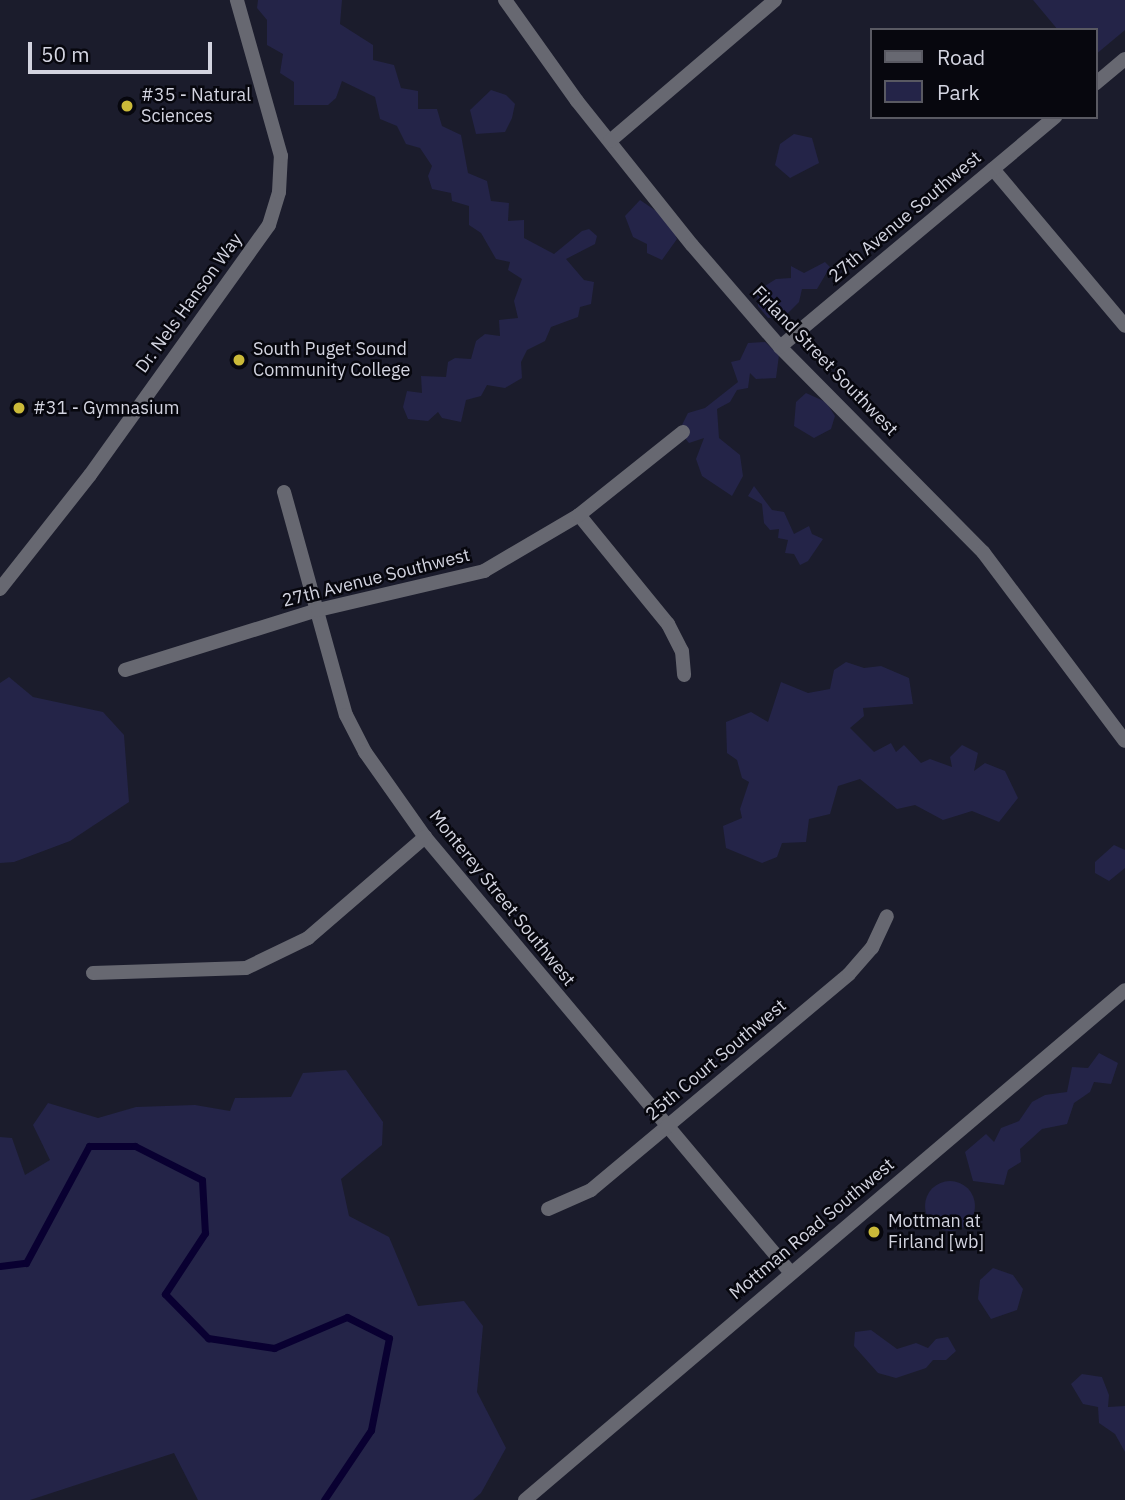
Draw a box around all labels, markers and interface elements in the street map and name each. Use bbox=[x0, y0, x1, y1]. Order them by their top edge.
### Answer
scale bar bbox=[32, 28, 215, 72]
legend bbox=[870, 28, 1097, 119]
text: 50 m bbox=[41, 40, 90, 68]
text: Road bbox=[937, 43, 985, 71]
text: Park bbox=[937, 78, 980, 106]
place label: #35 - Natural Sciences bbox=[141, 85, 251, 128]
marker: #35 - Natural Sciences bbox=[119, 98, 135, 114]
street label: 27th Avenue Southwest bbox=[824, 147, 986, 287]
street label: Dr. Nels Hanson Way bbox=[131, 229, 247, 377]
street label: Firland Street Southwest bbox=[748, 282, 902, 440]
place label: South Puget Sound Community College bbox=[253, 339, 410, 382]
marker: South Puget Sound Community College bbox=[231, 352, 247, 368]
place label: #31 - Gymnasium bbox=[33, 397, 179, 419]
marker: #31 - Gymnasium bbox=[11, 400, 27, 416]
street label: 27th Avenue Southwest bbox=[280, 544, 472, 612]
street label: Monterey Street Southwest bbox=[424, 806, 580, 990]
street label: 25th Court Southwest bbox=[641, 995, 791, 1125]
street label: Mottman Road Southwest bbox=[725, 1154, 899, 1304]
place label: Mottman at Firland [wb] bbox=[888, 1211, 984, 1254]
marker: Mottman at Firland [wb] bbox=[866, 1224, 882, 1240]

